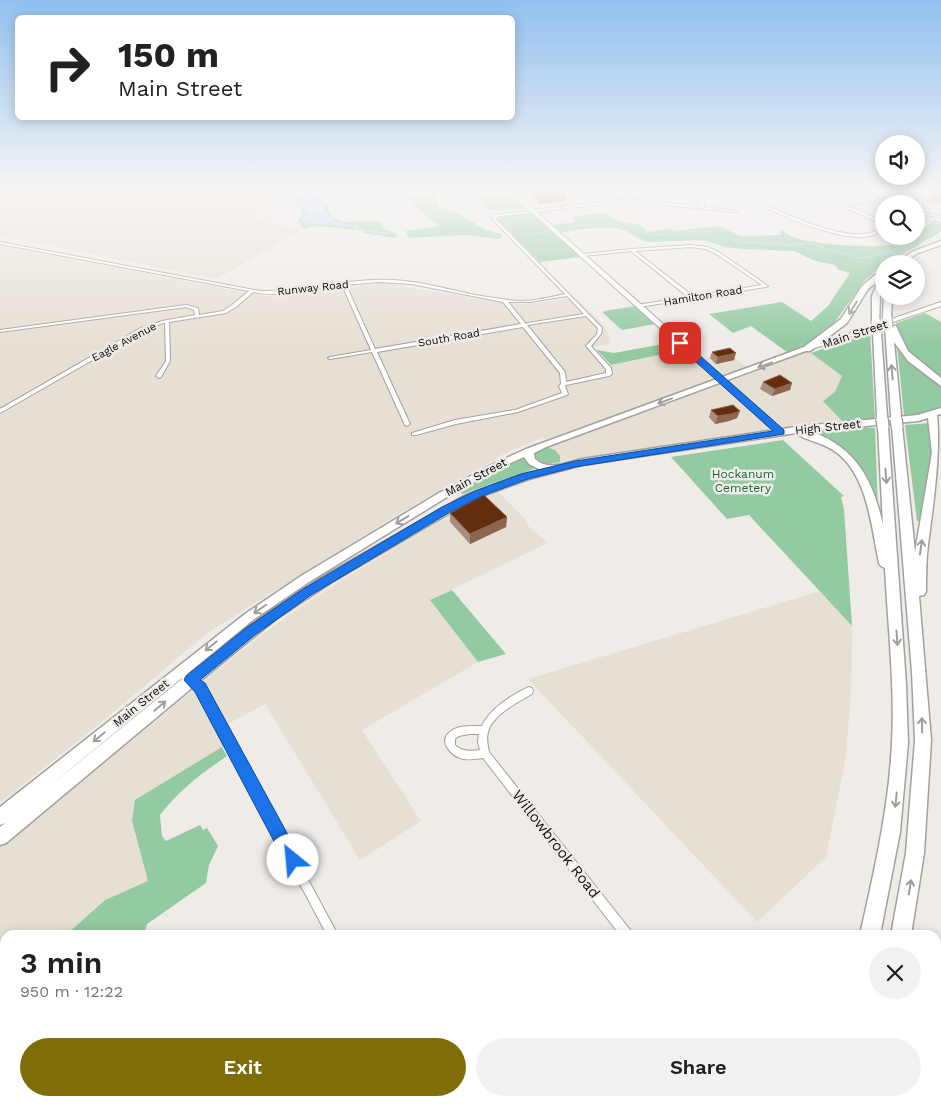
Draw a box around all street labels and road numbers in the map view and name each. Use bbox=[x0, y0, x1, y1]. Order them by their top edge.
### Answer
street label: Runway Road bbox=[277, 278, 349, 298]
street label: Hamilton Road bbox=[663, 283, 743, 309]
street label: Main Street bbox=[821, 317, 889, 351]
street label: Eagle Avenue bbox=[90, 320, 158, 364]
street label: South Road bbox=[417, 326, 481, 350]
street label: High Street bbox=[794, 417, 862, 437]
street label: Main Street bbox=[443, 455, 509, 499]
street label: Main Street bbox=[110, 676, 172, 730]
street label: Willowbrook Road bbox=[508, 786, 604, 902]

